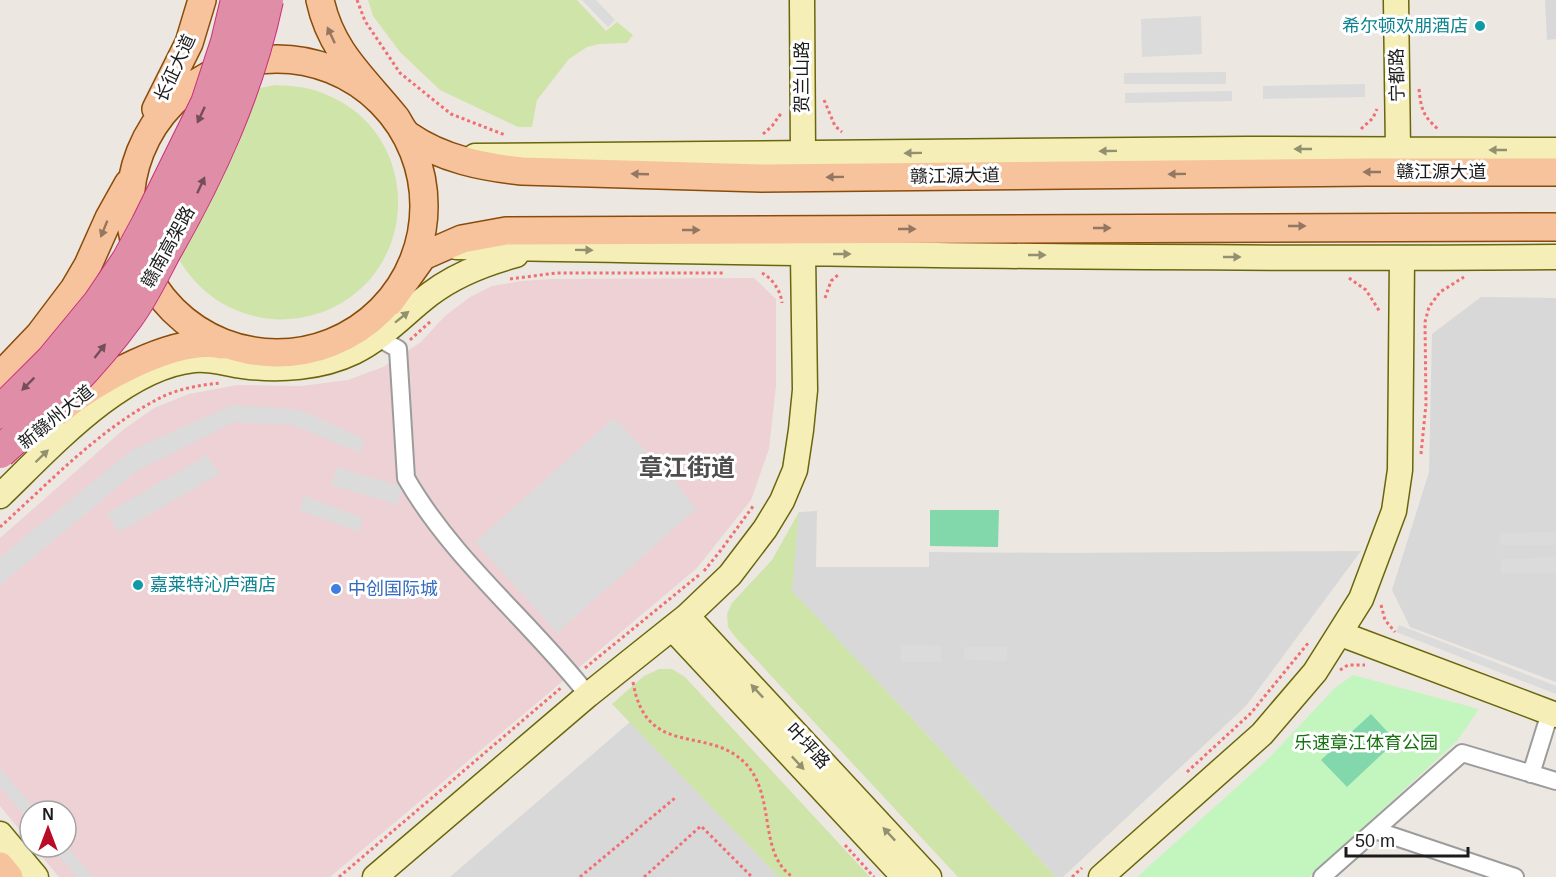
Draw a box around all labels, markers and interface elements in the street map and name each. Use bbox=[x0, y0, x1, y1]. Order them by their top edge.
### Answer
place label: 希尔顿欢朋酒店 bbox=[1342, 16, 1468, 36]
marker: 希尔顿欢朋酒店 bbox=[1473, 19, 1487, 33]
one-way arrow bbox=[327, 26, 336, 43]
street label: 长征大道 bbox=[151, 31, 199, 105]
street label: 贺兰山路 bbox=[792, 41, 812, 113]
street label: 宁都路 bbox=[1387, 48, 1407, 102]
one-way arrow bbox=[196, 107, 205, 124]
one-way arrow bbox=[1293, 144, 1312, 154]
one-way arrow bbox=[1488, 145, 1507, 155]
one-way arrow bbox=[1098, 146, 1117, 156]
one-way arrow bbox=[903, 148, 922, 158]
street label: 赣江源大道 bbox=[1396, 162, 1486, 182]
street label: 赣江源大道 bbox=[910, 165, 1000, 187]
one-way arrow bbox=[1362, 167, 1381, 177]
one-way arrow bbox=[1167, 169, 1186, 179]
one-way arrow bbox=[630, 170, 649, 179]
one-way arrow bbox=[825, 172, 844, 182]
one-way arrow bbox=[197, 176, 206, 193]
street label: 赣南高架路 bbox=[137, 203, 199, 291]
one-way arrow bbox=[99, 221, 109, 239]
one-way arrow bbox=[1288, 222, 1307, 231]
one-way arrow bbox=[1093, 223, 1112, 233]
one-way arrow bbox=[898, 224, 917, 234]
one-way arrow bbox=[682, 225, 701, 235]
one-way arrow bbox=[575, 245, 594, 254]
one-way arrow bbox=[833, 249, 852, 259]
one-way arrow bbox=[1028, 251, 1047, 260]
one-way arrow bbox=[1223, 252, 1242, 262]
one-way arrow bbox=[395, 312, 410, 324]
one-way arrow bbox=[94, 343, 107, 359]
one-way arrow bbox=[22, 376, 36, 390]
street label: 新赣州大道 bbox=[15, 381, 97, 453]
one-way arrow bbox=[35, 449, 49, 463]
district label: 章江街道 bbox=[639, 454, 735, 481]
place label: 嘉莱特沁庐酒店 bbox=[150, 575, 276, 595]
marker: 嘉莱特沁庐酒店 bbox=[131, 578, 145, 592]
place label: 中创国际城 bbox=[348, 579, 438, 599]
marker: 中创国际城 bbox=[329, 582, 343, 596]
one-way arrow bbox=[751, 684, 764, 699]
street label: 叶坪路 bbox=[782, 719, 834, 773]
park label: 乐速章江体育公园 bbox=[1294, 733, 1438, 753]
one-way arrow bbox=[791, 756, 805, 771]
north arrow bbox=[18, 799, 78, 859]
text: N bbox=[42, 806, 54, 823]
scale bar bbox=[1346, 820, 1468, 858]
one-way arrow bbox=[883, 827, 897, 841]
text: 50 m bbox=[1355, 831, 1395, 851]

